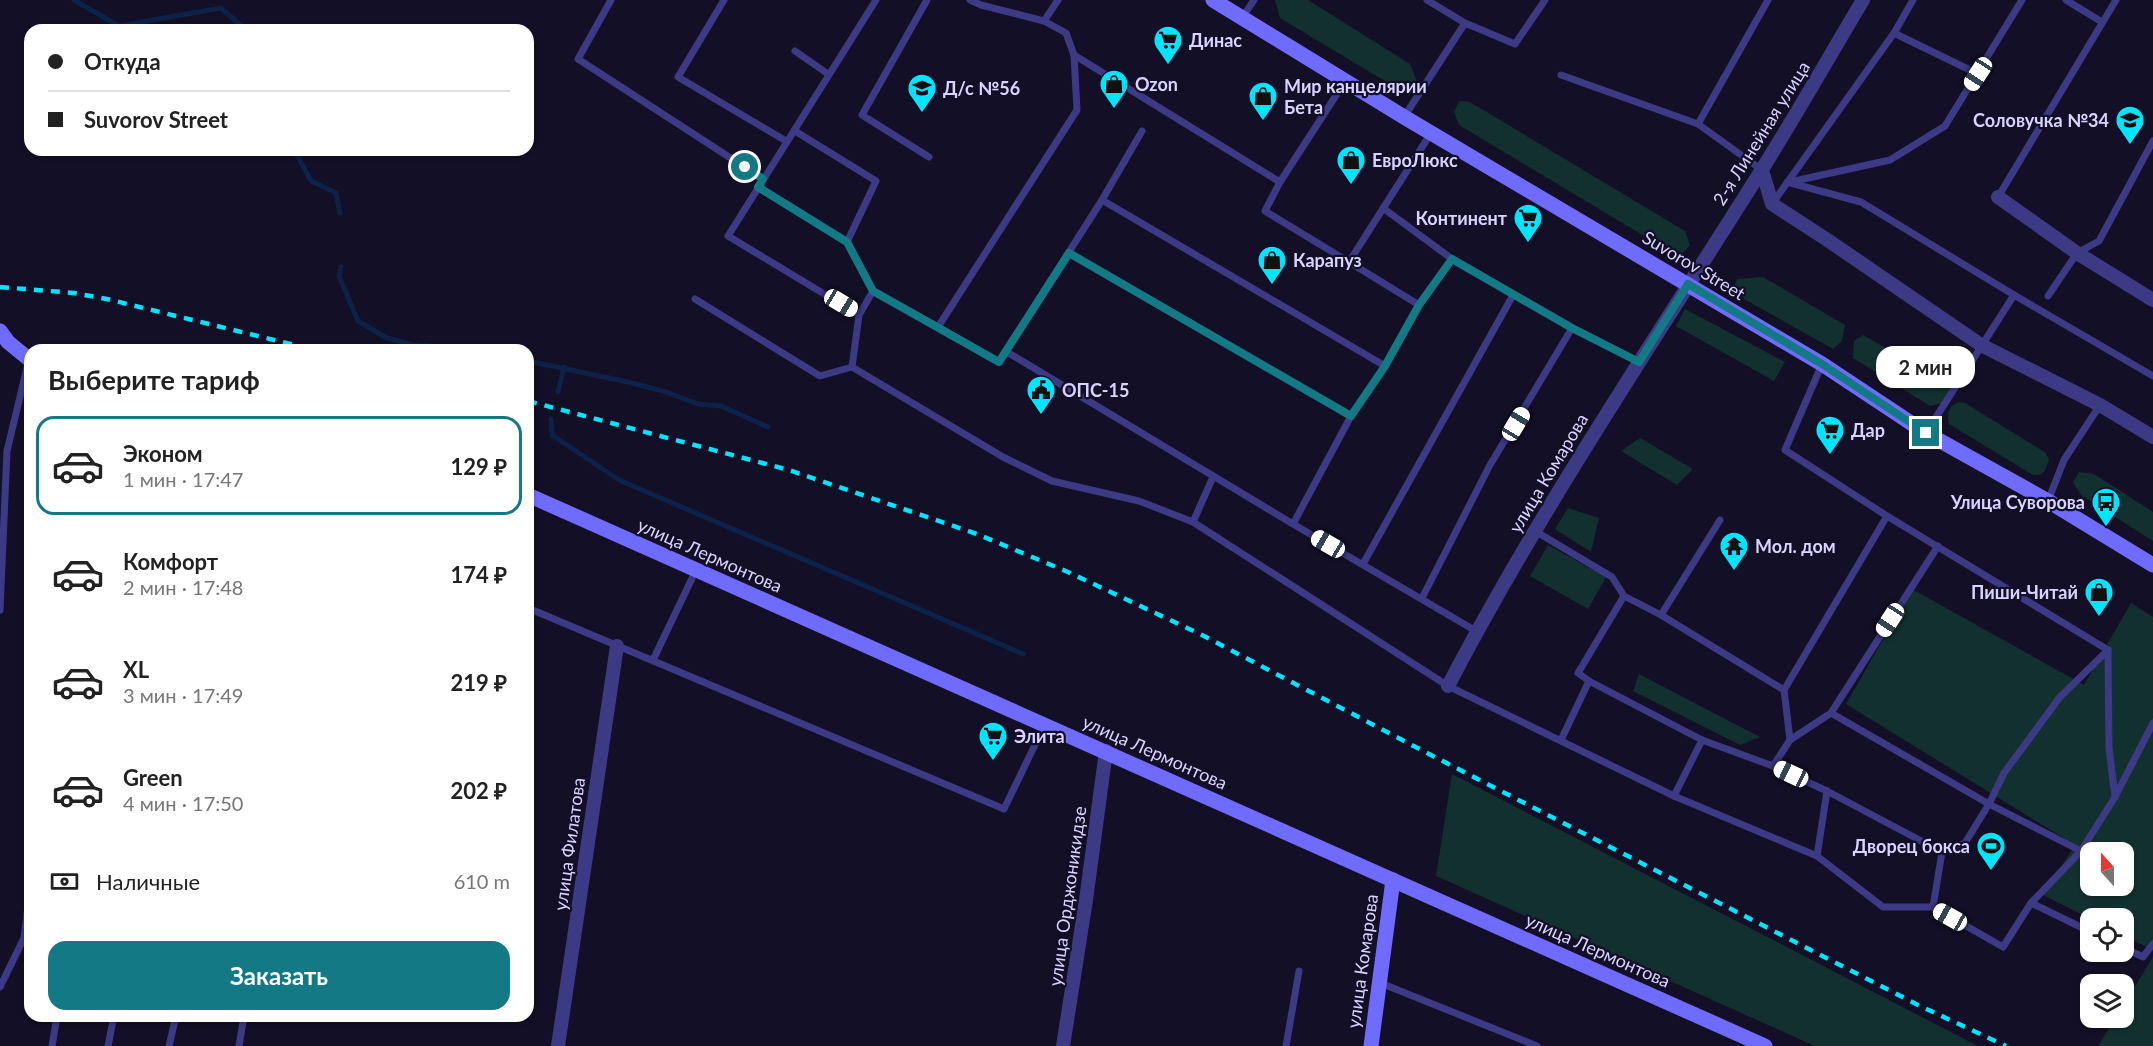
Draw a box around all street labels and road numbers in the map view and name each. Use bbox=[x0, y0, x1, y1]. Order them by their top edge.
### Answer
street label: 2-я Линейная улица bbox=[1708, 57, 1814, 209]
street label: Suvorov Street bbox=[1639, 226, 1750, 305]
street label: улица Комарова bbox=[1504, 409, 1592, 537]
street label: улица Лермонтова bbox=[634, 513, 786, 597]
street label: улица Лермонтова bbox=[1079, 710, 1231, 794]
street label: улица Филатова bbox=[549, 776, 589, 912]
street label: улица Орджоникидзе bbox=[1043, 804, 1091, 988]
street label: улица Комарова bbox=[1342, 893, 1382, 1029]
street label: улица Лермонтова bbox=[1522, 908, 1674, 992]

